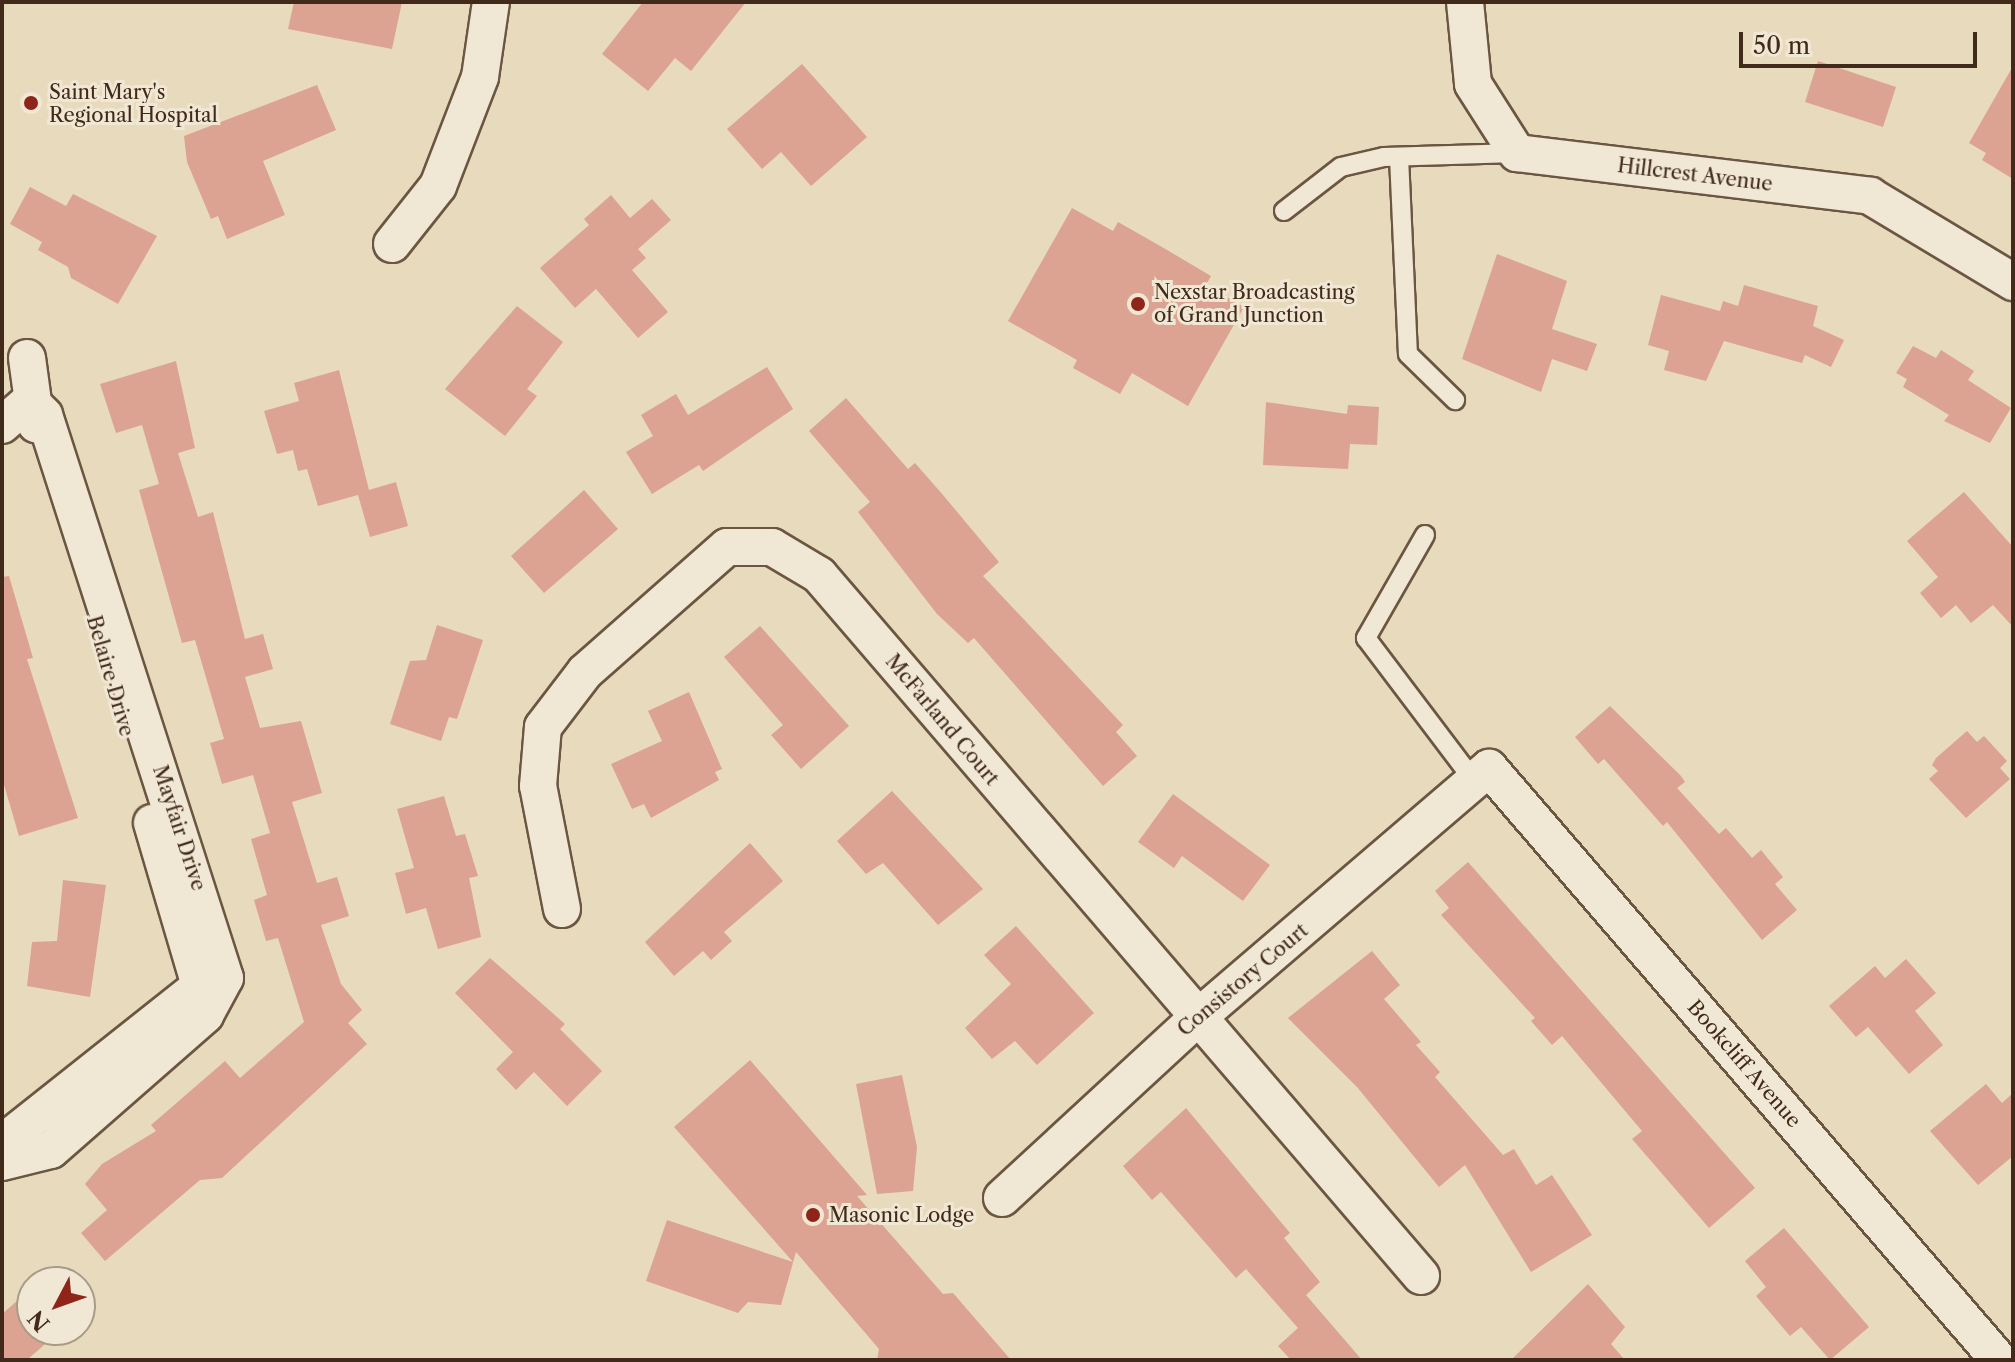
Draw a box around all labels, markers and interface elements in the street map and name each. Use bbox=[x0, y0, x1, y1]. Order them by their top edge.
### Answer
scale bar bbox=[1743, 16, 1981, 66]
text: 50 m bbox=[1753, 31, 1810, 60]
place label: Saint Mary's Regional Hospital bbox=[49, 80, 218, 127]
marker: Saint Mary's Regional Hospital bbox=[20, 92, 42, 114]
street label: Hillcrest Avenue bbox=[1616, 154, 1774, 196]
place label: Nexstar Broadcasting of Grand Junction bbox=[1154, 280, 1355, 327]
marker: Nexstar Broadcasting of Grand Junction bbox=[1129, 295, 1147, 313]
street label: Belaire Drive bbox=[81, 613, 139, 739]
street label: McFarland Court bbox=[880, 650, 1004, 790]
street label: Mayfair Drive bbox=[147, 762, 211, 894]
street label: Consistory Court bbox=[1173, 918, 1313, 1042]
street label: Bookcliff Avenue bbox=[1682, 995, 1806, 1133]
place label: Masonic Lodge bbox=[829, 1203, 974, 1227]
marker: Masonic Lodge bbox=[804, 1206, 822, 1224]
north arrow bbox=[16, 1266, 96, 1346]
text: N bbox=[23, 1305, 55, 1337]

